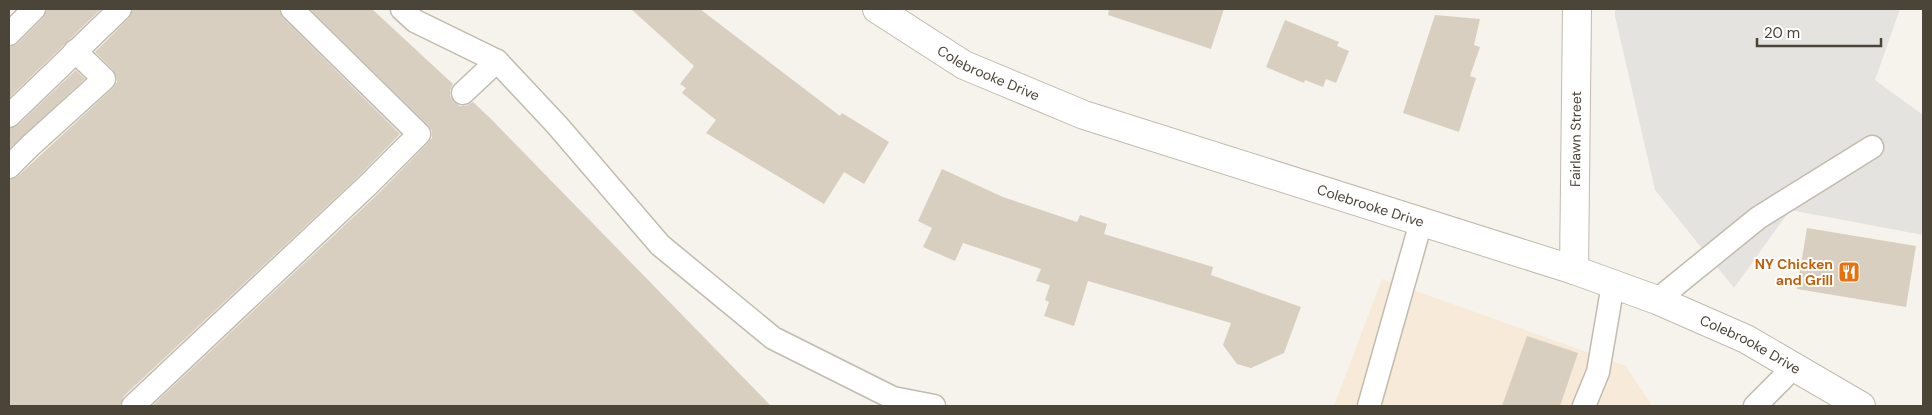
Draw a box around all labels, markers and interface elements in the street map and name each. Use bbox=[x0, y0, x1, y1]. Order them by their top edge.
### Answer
scale bar bbox=[1757, 15, 1881, 47]
text: 20 m bbox=[1764, 23, 1800, 43]
street label: Colebrooke Drive bbox=[934, 41, 1042, 105]
street label: Fairlawn Street bbox=[1566, 91, 1585, 187]
street label: Colebrooke Drive bbox=[1315, 180, 1426, 231]
place label: NY Chicken and Grill bbox=[1755, 255, 1833, 289]
restaurant icon: NY Chicken and Grill bbox=[1837, 260, 1861, 284]
street label: Colebrooke Drive bbox=[1697, 311, 1804, 378]

